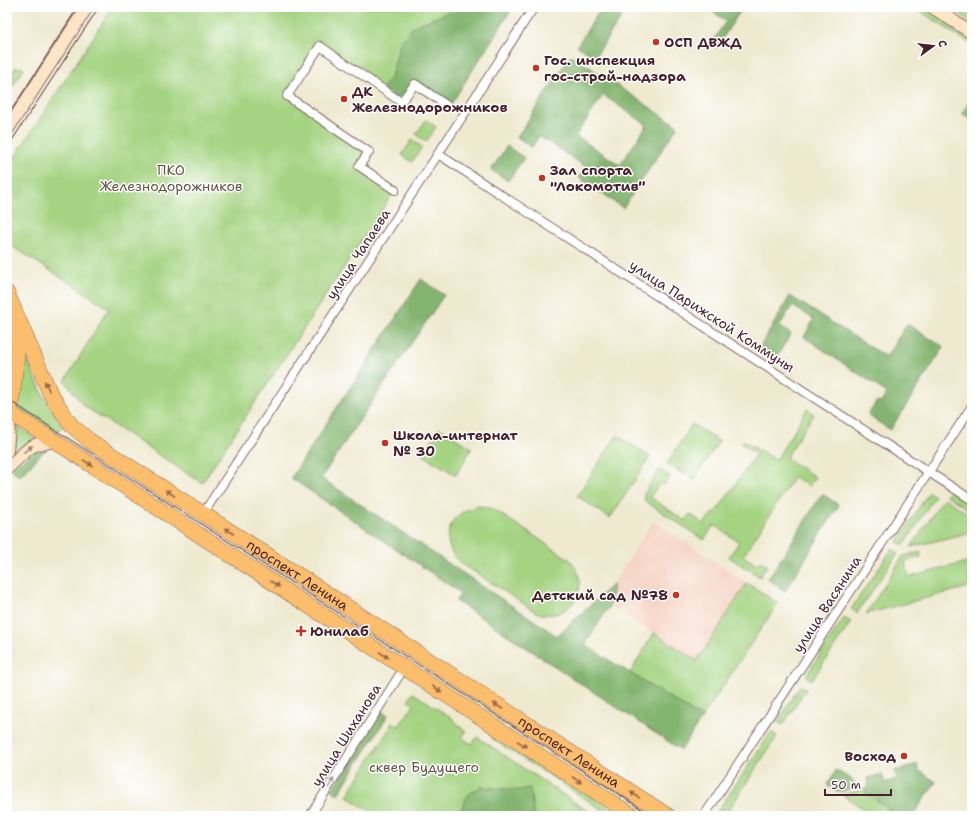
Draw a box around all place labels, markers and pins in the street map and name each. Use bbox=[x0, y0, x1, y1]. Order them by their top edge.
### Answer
place label: ОСП ДВЖД bbox=[664, 33, 742, 51]
marker: ОСП ДВЖД bbox=[651, 37, 661, 47]
place label: Гос. инспекция гос-строй-надзора bbox=[544, 51, 686, 85]
marker: Гос. инспекция гос-строй-надзора bbox=[531, 63, 541, 73]
place label: ДК Железнодорожников bbox=[352, 82, 508, 116]
marker: ДК Железнодорожников bbox=[339, 94, 349, 104]
place label: Зал спорта "Локомотив" bbox=[550, 161, 646, 195]
marker: Зал спорта "Локомотив" bbox=[537, 173, 547, 183]
place label: Школа-интернат № 30 bbox=[393, 426, 518, 460]
marker: Школа-интернат № 30 bbox=[380, 438, 390, 448]
place label: Детский сад №78 bbox=[532, 586, 668, 604]
marker: Детский сад №78 bbox=[671, 590, 681, 600]
place label: Юнилаб bbox=[310, 622, 369, 640]
marker: Юнилаб bbox=[295, 625, 307, 637]
place label: Восход bbox=[845, 747, 896, 765]
marker: Восход bbox=[899, 751, 909, 761]

